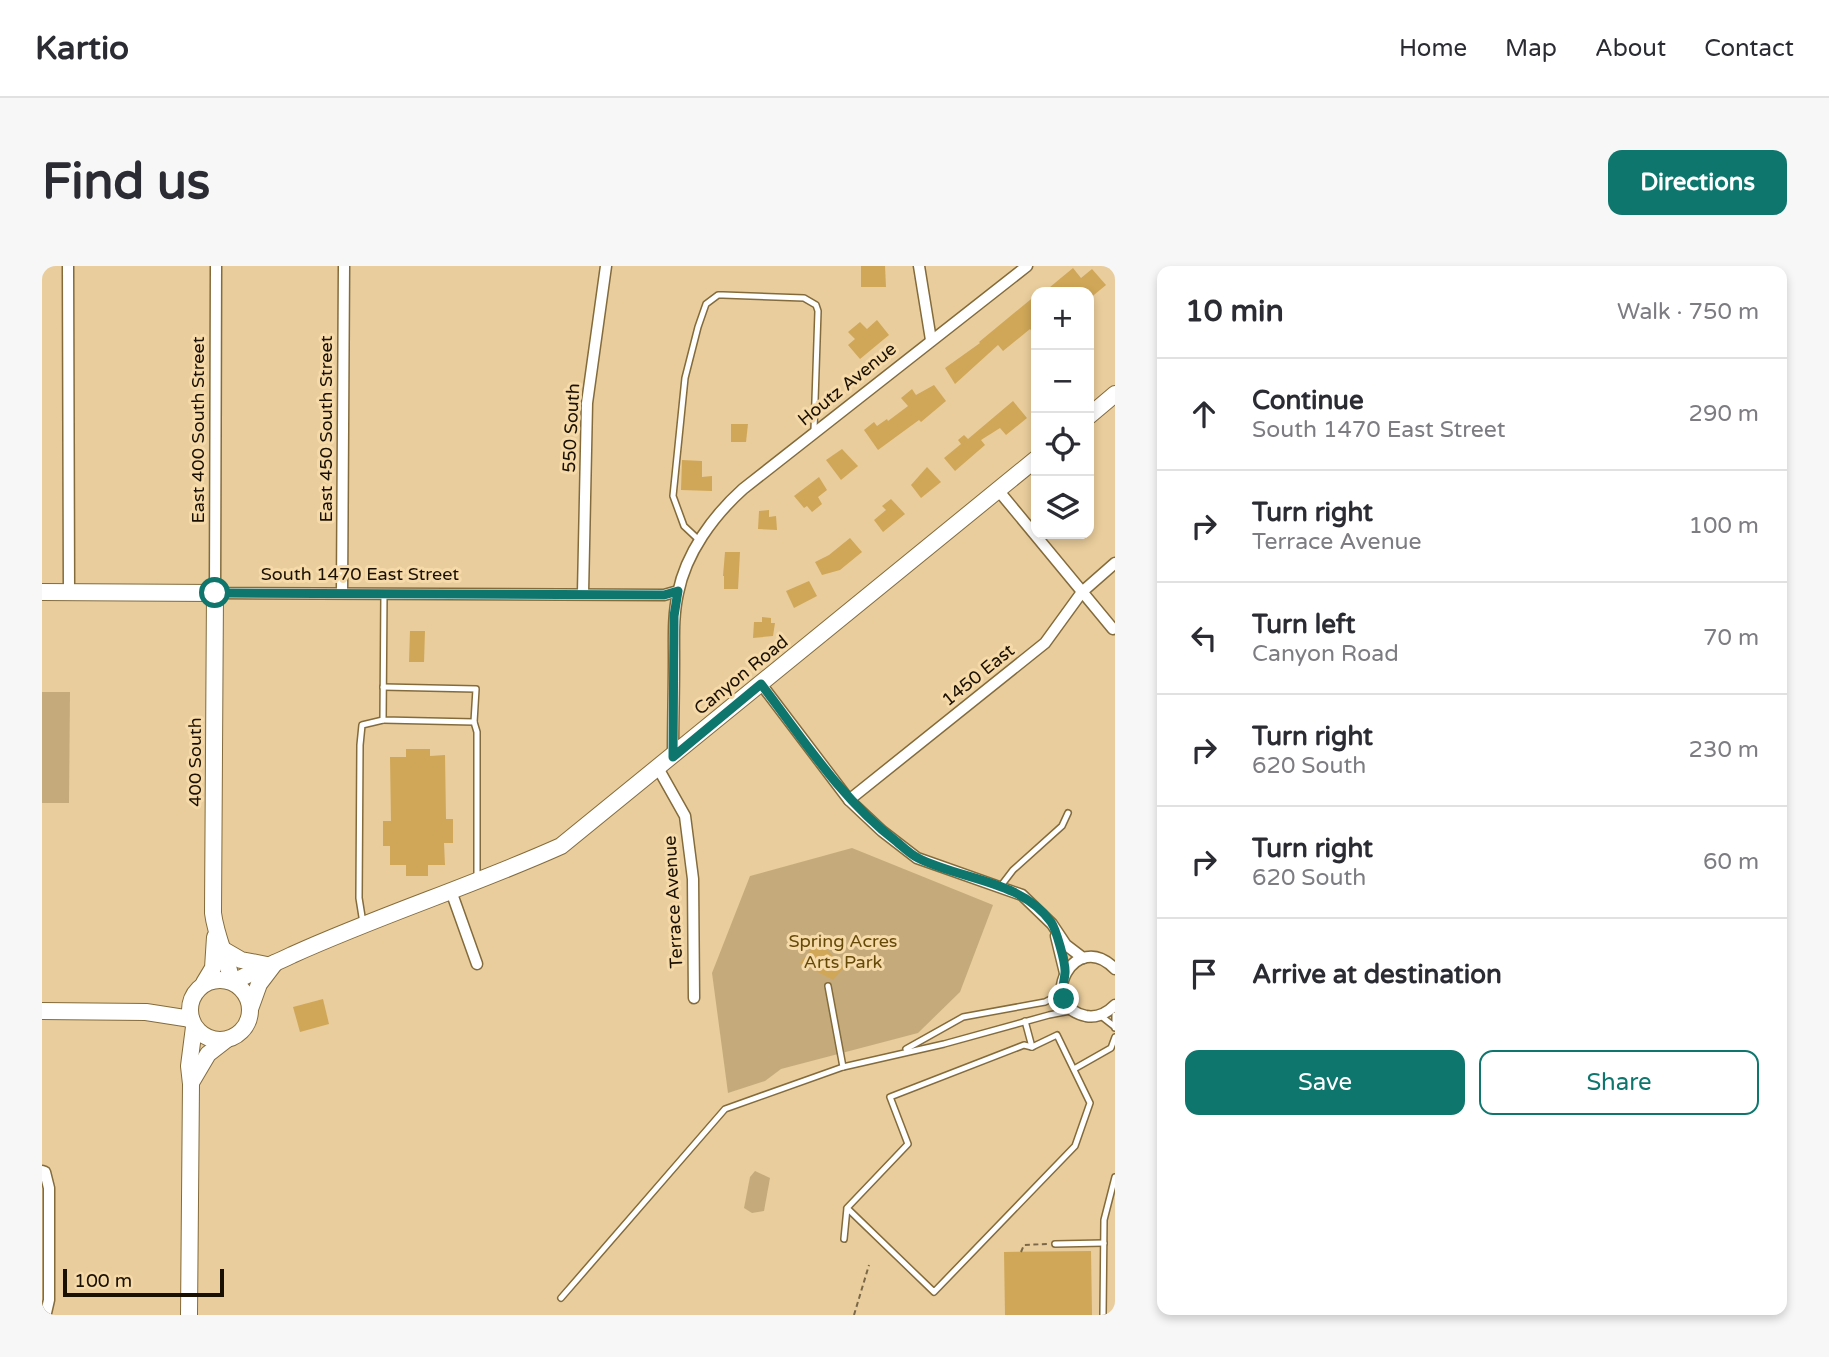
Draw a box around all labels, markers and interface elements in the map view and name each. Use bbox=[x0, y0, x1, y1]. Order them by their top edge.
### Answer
text: Kartio bbox=[35, 29, 129, 68]
text: Home bbox=[1399, 34, 1467, 63]
text: Map bbox=[1505, 34, 1557, 63]
text: About bbox=[1595, 34, 1666, 63]
text: Contact bbox=[1704, 34, 1794, 63]
button: Directions bbox=[1608, 150, 1787, 215]
text: Find us bbox=[42, 153, 210, 212]
map controls bbox=[1031, 287, 1094, 539]
button: + bbox=[1031, 287, 1094, 350]
text: 10 min bbox=[1185, 293, 1284, 330]
text: Walk · 750 m bbox=[1617, 298, 1759, 326]
street label: East 450 South Street bbox=[315, 335, 337, 523]
street label: East 400 South Street bbox=[187, 336, 209, 524]
street label: Houtz Avenue bbox=[793, 338, 901, 430]
button: − bbox=[1031, 350, 1094, 413]
street label: 550 South bbox=[558, 383, 584, 473]
text: Continue bbox=[1252, 385, 1364, 416]
icon: ahead bbox=[1185, 395, 1223, 433]
text: 290 m bbox=[1689, 400, 1759, 428]
button: locate bbox=[1031, 413, 1094, 476]
text: South 1470 East Street bbox=[1252, 416, 1506, 444]
button: layers bbox=[1031, 476, 1094, 539]
text: Turn right bbox=[1252, 497, 1373, 528]
icon: right bbox=[1185, 507, 1223, 545]
text: 100 m bbox=[1689, 512, 1759, 540]
text: Terrace Avenue bbox=[1252, 528, 1422, 556]
street label: South 1470 East Street bbox=[261, 563, 459, 585]
route start bbox=[199, 577, 230, 608]
text: Turn left bbox=[1252, 609, 1355, 640]
icon: left bbox=[1185, 619, 1223, 657]
text: 70 m bbox=[1703, 624, 1759, 652]
street label: Canyon Road bbox=[689, 630, 793, 720]
street label: 1450 East bbox=[937, 639, 1019, 711]
text: Canyon Road bbox=[1252, 640, 1399, 668]
street label: 400 South bbox=[184, 717, 206, 807]
text: Turn right bbox=[1252, 721, 1373, 752]
icon: right bbox=[1185, 731, 1223, 769]
text: 230 m bbox=[1689, 736, 1759, 764]
text: 620 South bbox=[1252, 752, 1366, 780]
text: Turn right bbox=[1252, 833, 1373, 864]
street label: Terrace Avenue bbox=[659, 835, 687, 969]
icon: right bbox=[1185, 843, 1223, 881]
text: 60 m bbox=[1703, 848, 1759, 876]
text: 620 South bbox=[1252, 864, 1366, 892]
park label: Spring Acres Arts Park bbox=[789, 930, 897, 973]
icon: arrive bbox=[1185, 955, 1223, 993]
text: Arrive at destination bbox=[1252, 959, 1502, 990]
route end bbox=[1048, 983, 1079, 1014]
button: Save bbox=[1185, 1050, 1465, 1115]
button: Share bbox=[1479, 1050, 1759, 1115]
scale bar bbox=[63, 1266, 224, 1298]
text: 100 m bbox=[74, 1270, 132, 1292]

